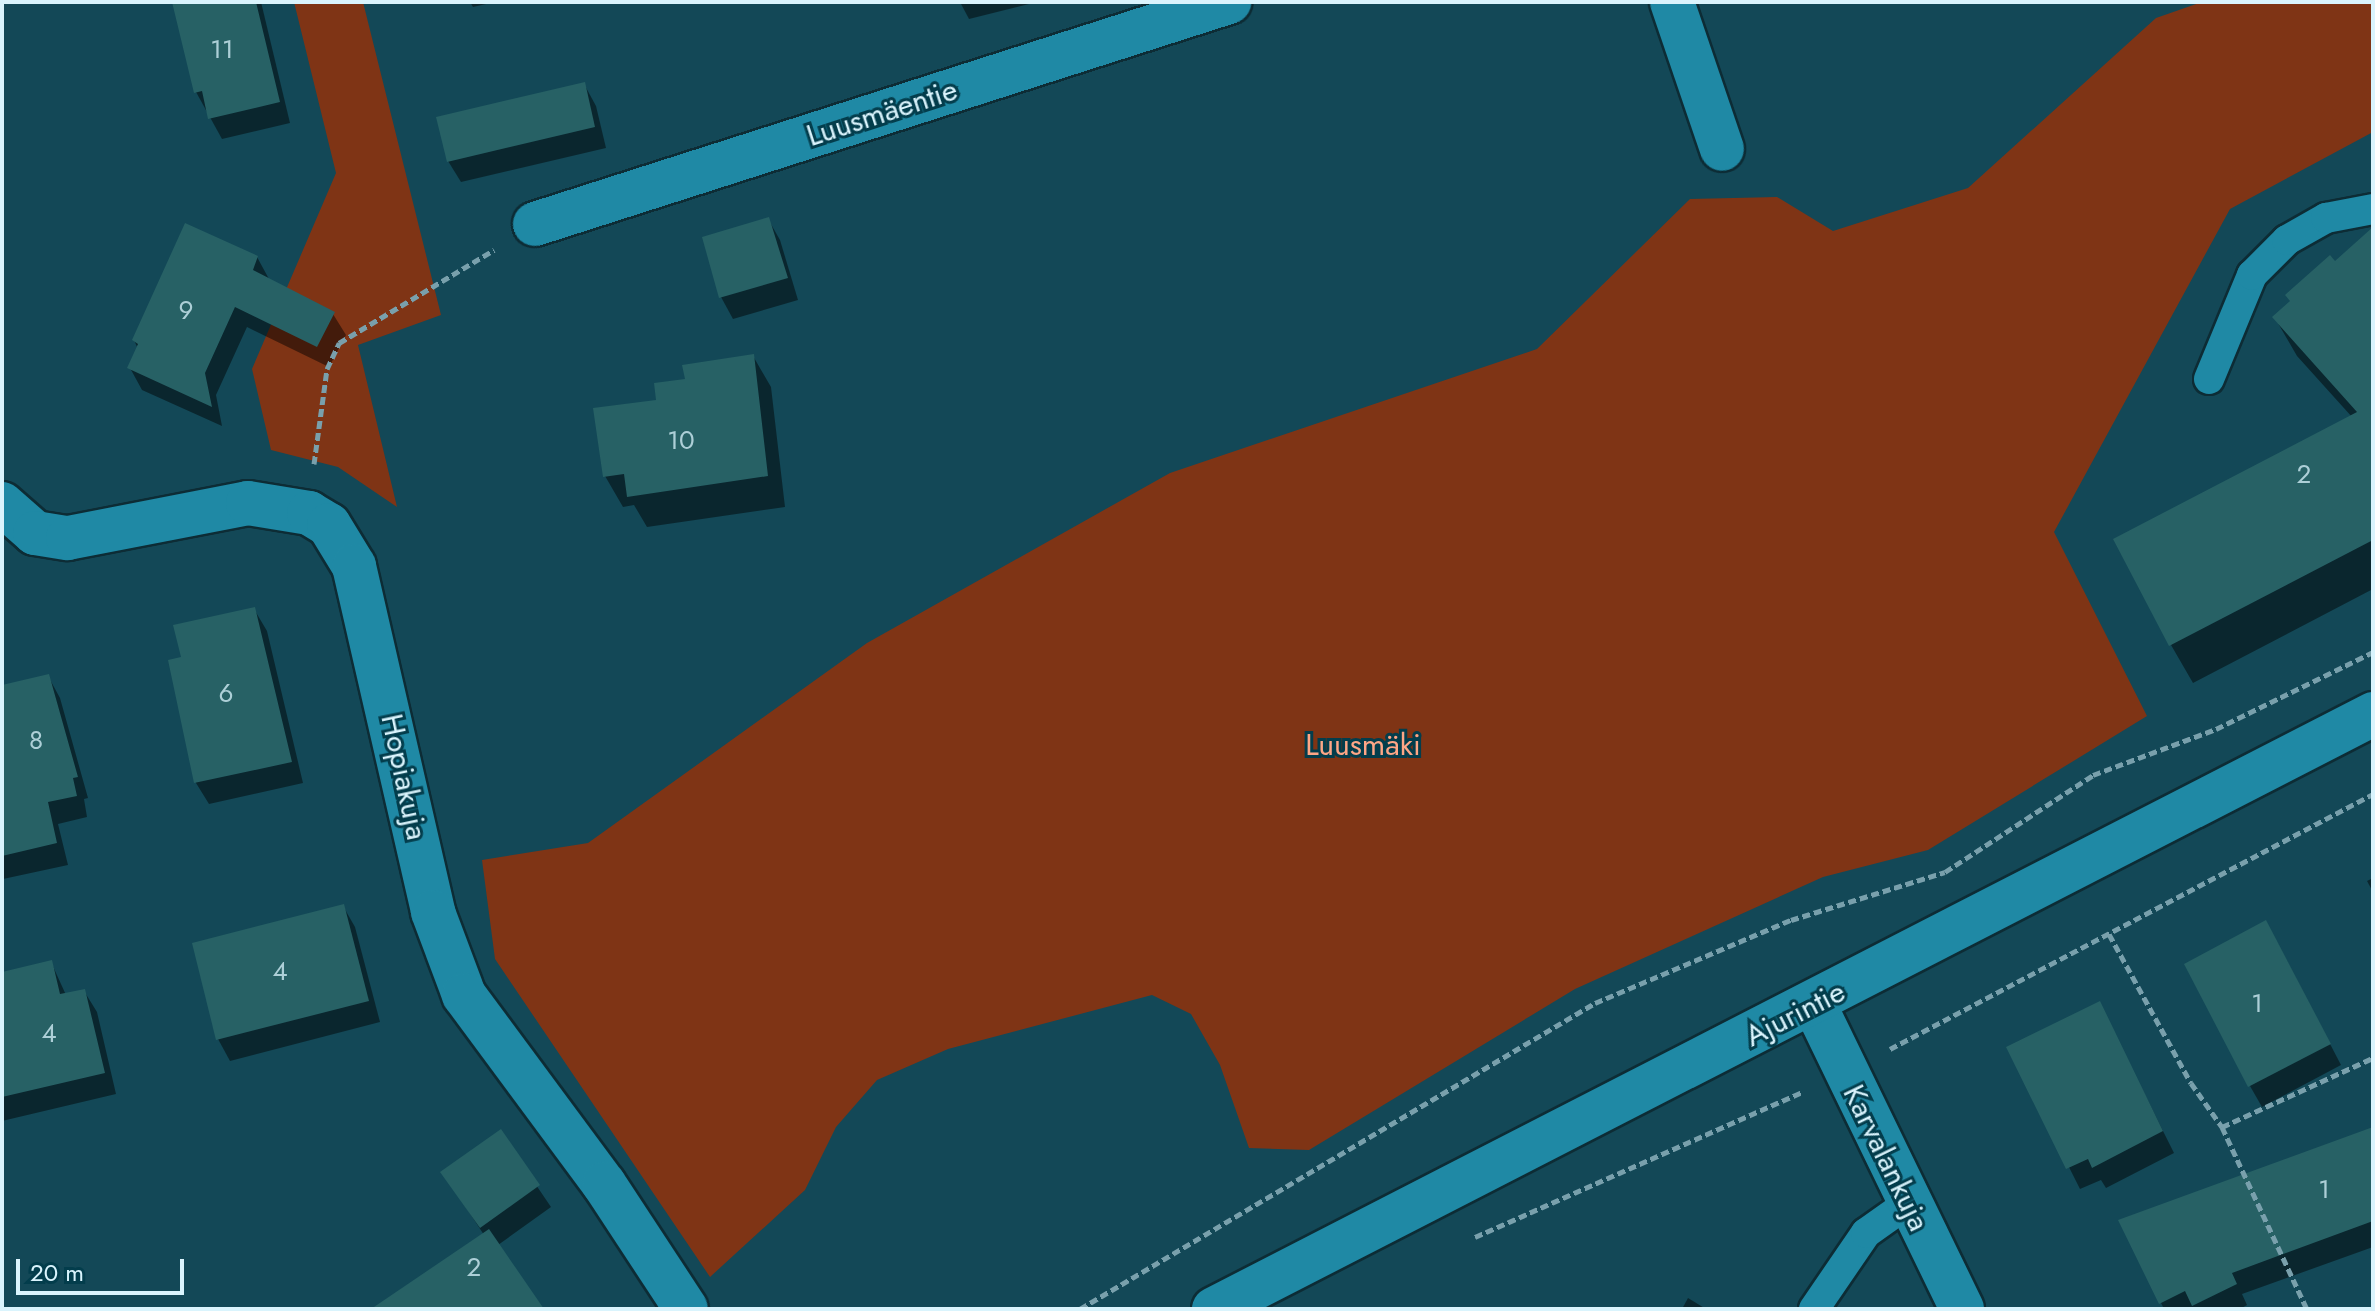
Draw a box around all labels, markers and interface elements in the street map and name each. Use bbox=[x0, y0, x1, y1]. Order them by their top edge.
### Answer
house number: 11 bbox=[210, 34, 234, 66]
street label: Luusmäentie bbox=[802, 72, 962, 154]
house number: 9 bbox=[179, 295, 193, 327]
house number: 10 bbox=[667, 425, 695, 457]
house number: 2 bbox=[2297, 459, 2311, 491]
house number: 6 bbox=[219, 678, 233, 710]
street label: Hopiakuja bbox=[373, 711, 435, 843]
house number: 8 bbox=[29, 725, 43, 757]
park label: Luusmäki bbox=[1305, 727, 1421, 763]
house number: 4 bbox=[272, 956, 288, 988]
street label: Ajurintie bbox=[1739, 974, 1851, 1054]
house number: 1 bbox=[2251, 988, 2263, 1020]
house number: 4 bbox=[41, 1018, 57, 1050]
street label: Karvalankuja bbox=[1835, 1079, 1937, 1237]
house number: 1 bbox=[2318, 1174, 2330, 1206]
scale bar bbox=[20, 1243, 188, 1293]
house number: 2 bbox=[467, 1252, 481, 1284]
text: 20 m bbox=[30, 1255, 84, 1290]

